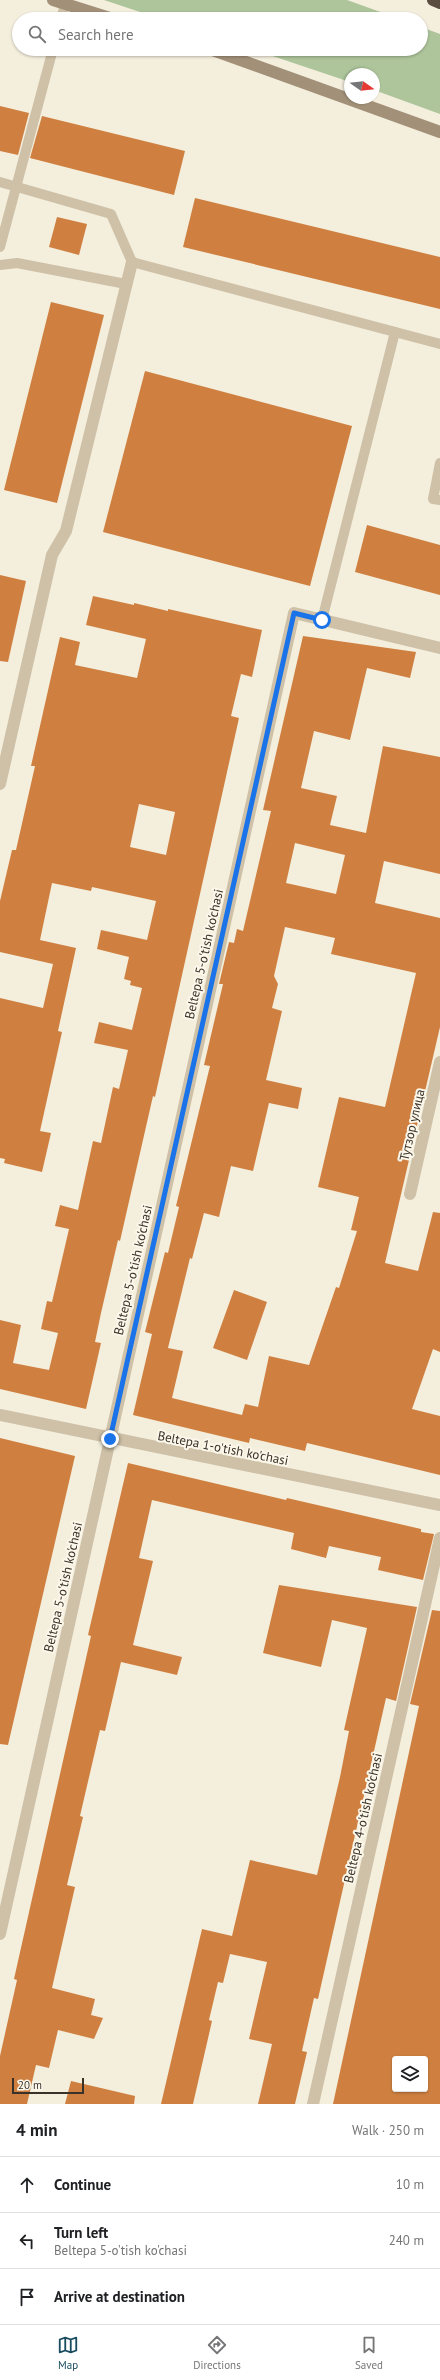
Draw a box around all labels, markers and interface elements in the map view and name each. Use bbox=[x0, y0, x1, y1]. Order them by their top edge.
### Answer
search box bbox=[12, 12, 428, 56]
icon: search bbox=[26, 23, 48, 45]
text: Search here bbox=[58, 25, 134, 44]
north arrow bbox=[344, 68, 380, 104]
route start bbox=[313, 611, 331, 629]
street label: Beltepa 5-o'tish ko'chasi bbox=[181, 887, 227, 1021]
street label: Тутзор улица bbox=[395, 1087, 429, 1163]
street label: Beltepa 5-o'tish ko'chasi bbox=[110, 1203, 156, 1337]
street label: Beltepa 1-o'tish ko'chasi bbox=[156, 1427, 290, 1469]
route end bbox=[101, 1430, 119, 1448]
street label: Beltepa 5-o'tish ko'chasi bbox=[40, 1520, 86, 1654]
street label: Beltepa 4-o'tish ko'chasi bbox=[340, 1751, 386, 1885]
map controls bbox=[392, 2056, 428, 2092]
button: layers bbox=[392, 2056, 428, 2092]
scale bar bbox=[12, 2076, 84, 2095]
text: 20 m bbox=[18, 2078, 42, 2092]
text: 4 min bbox=[16, 2119, 57, 2141]
text: Walk · 250 m bbox=[352, 2122, 424, 2139]
icon: ahead bbox=[16, 2174, 38, 2196]
text: Continue bbox=[54, 2175, 111, 2194]
text: 10 m bbox=[396, 2176, 424, 2193]
text: Turn left bbox=[54, 2223, 108, 2242]
icon: left bbox=[16, 2230, 38, 2252]
text: 240 m bbox=[389, 2232, 424, 2249]
text: Beltepa 5-o'tish ko'chasi bbox=[54, 2242, 187, 2259]
icon: arrive bbox=[16, 2286, 38, 2308]
text: Arrive at destination bbox=[54, 2287, 185, 2306]
tab: Map bbox=[57, 2334, 79, 2372]
tab: Directions bbox=[193, 2334, 241, 2372]
tab: Saved bbox=[355, 2334, 383, 2372]

